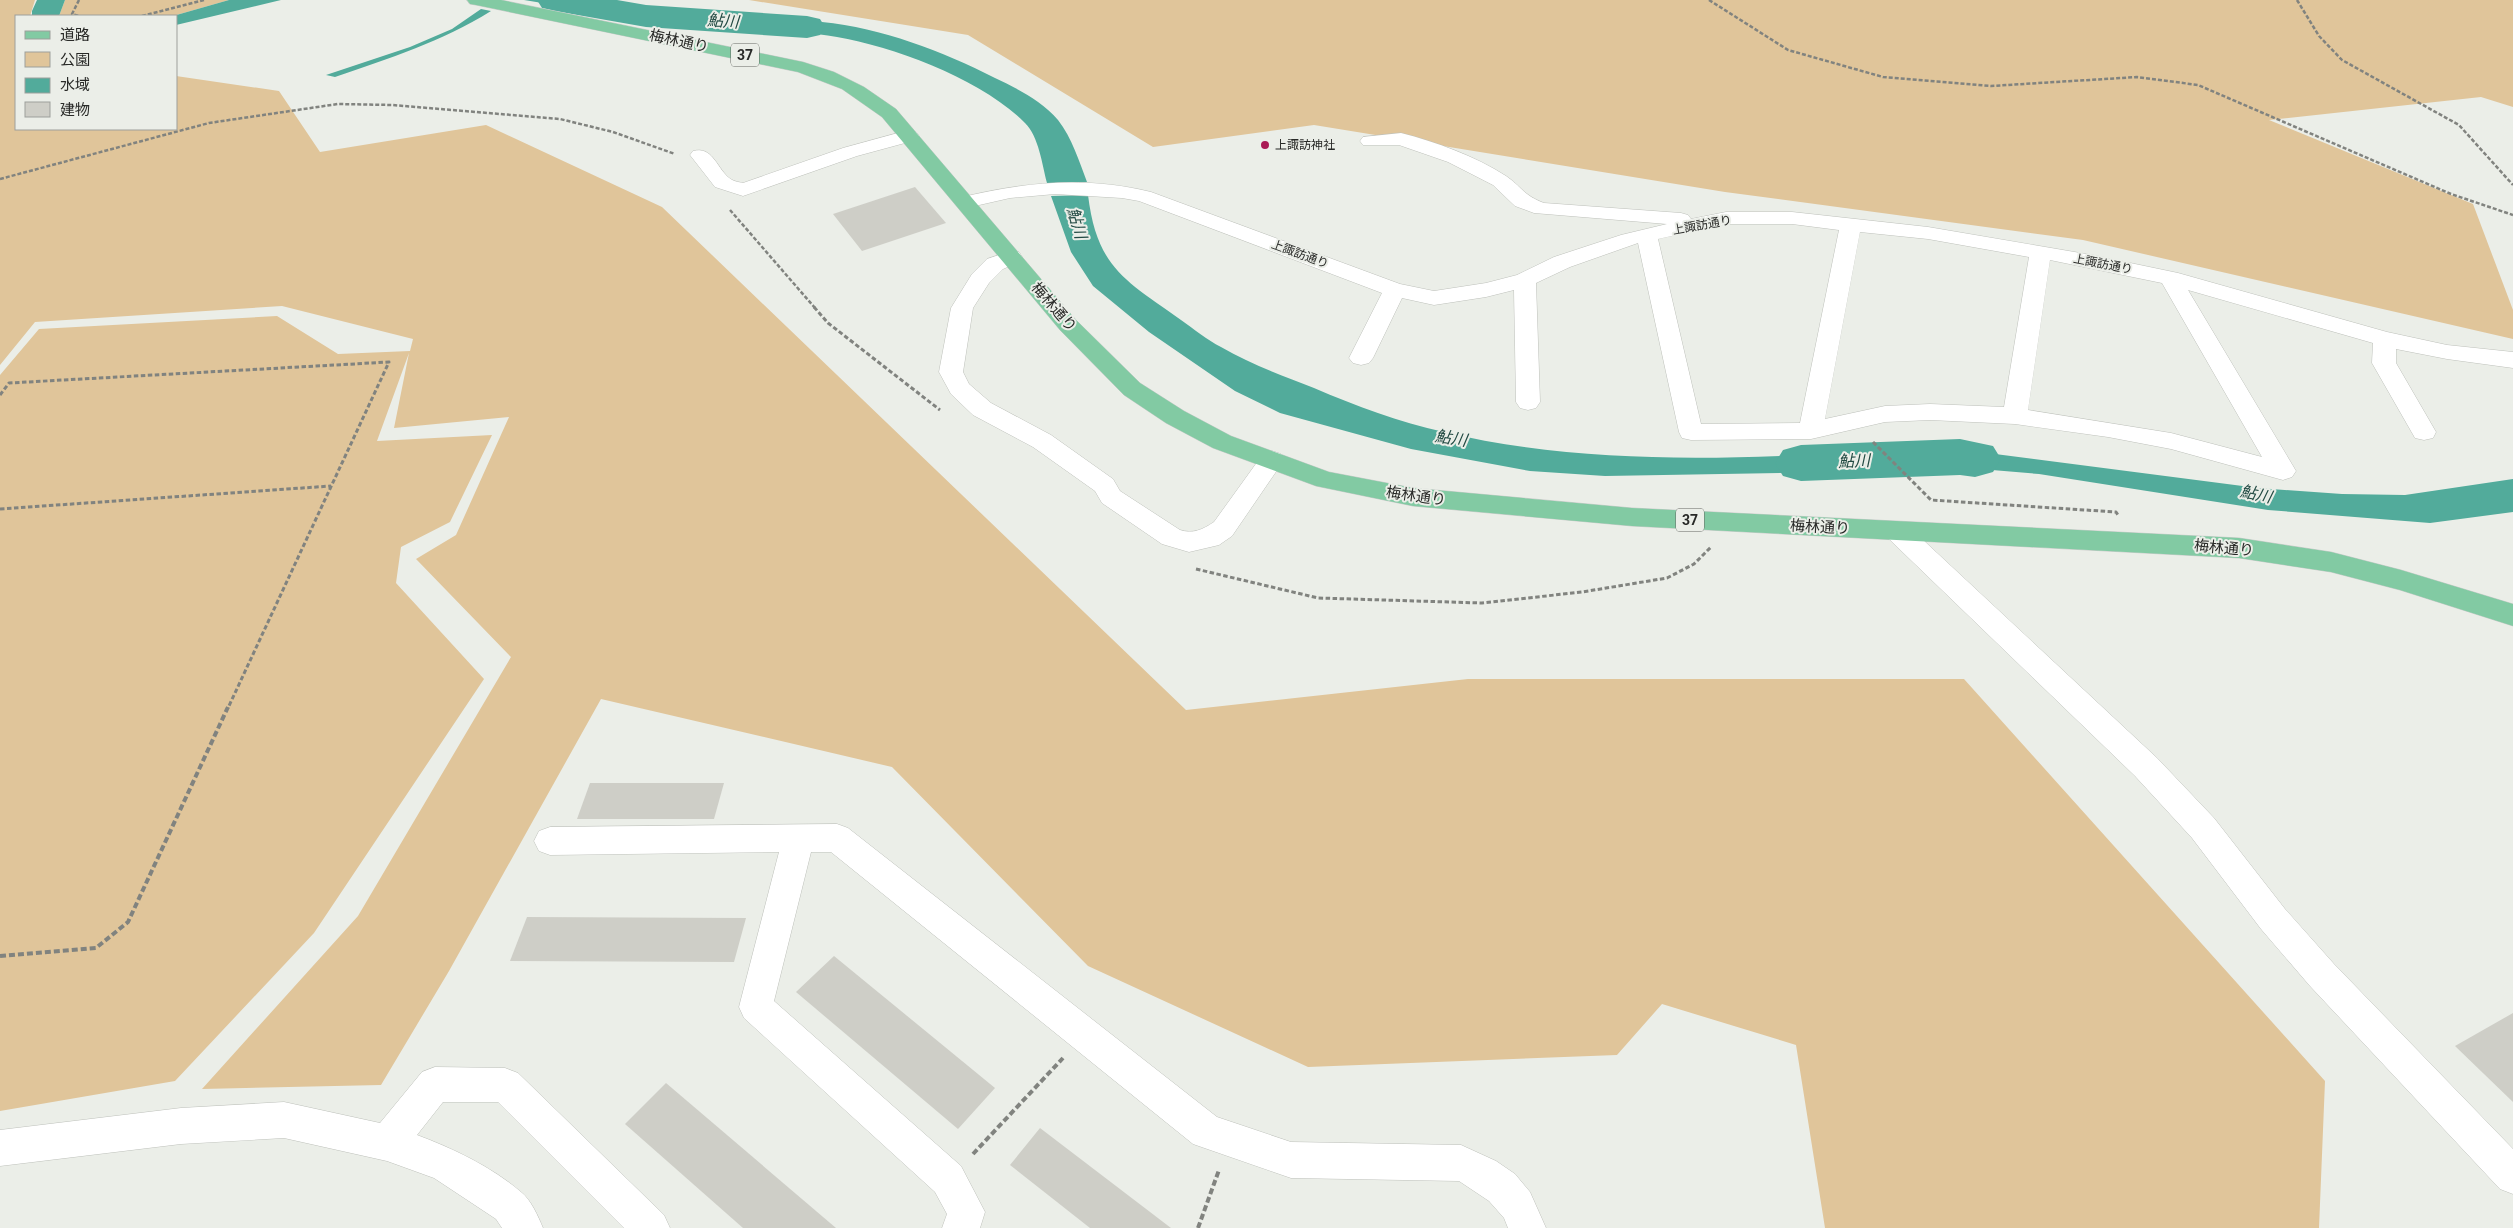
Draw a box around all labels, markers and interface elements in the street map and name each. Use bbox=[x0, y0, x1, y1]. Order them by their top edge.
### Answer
water label: 鮎川 bbox=[706, 10, 742, 32]
legend bbox=[15, 15, 178, 130]
text: 道路 bbox=[60, 26, 90, 44]
street label: 梅林通り bbox=[648, 26, 710, 56]
road number: 37 bbox=[731, 44, 759, 66]
text: 公園 bbox=[60, 51, 90, 69]
text: 水域 bbox=[60, 76, 90, 94]
text: 建物 bbox=[60, 101, 90, 119]
place label: 上諏訪神社 bbox=[1275, 138, 1335, 152]
marker: 上諏訪神社 bbox=[1259, 139, 1271, 151]
water label: 鮎川 bbox=[1063, 205, 1091, 243]
street label: 上諏訪通り bbox=[1671, 213, 1733, 237]
street label: 上諏訪通り bbox=[1269, 237, 1331, 271]
street label: 上諏訪通り bbox=[2072, 251, 2134, 277]
street label: 梅林通り bbox=[1028, 278, 1080, 336]
water label: 鮎川 bbox=[1434, 426, 1470, 450]
water label: 鮎川 bbox=[1838, 451, 1872, 471]
water label: 鮎川 bbox=[2238, 481, 2276, 507]
street label: 梅林通り bbox=[1385, 483, 1447, 509]
road number: 37 bbox=[1676, 508, 1704, 532]
street label: 梅林通り bbox=[1790, 516, 1850, 538]
street label: 梅林通り bbox=[2193, 536, 2255, 560]

